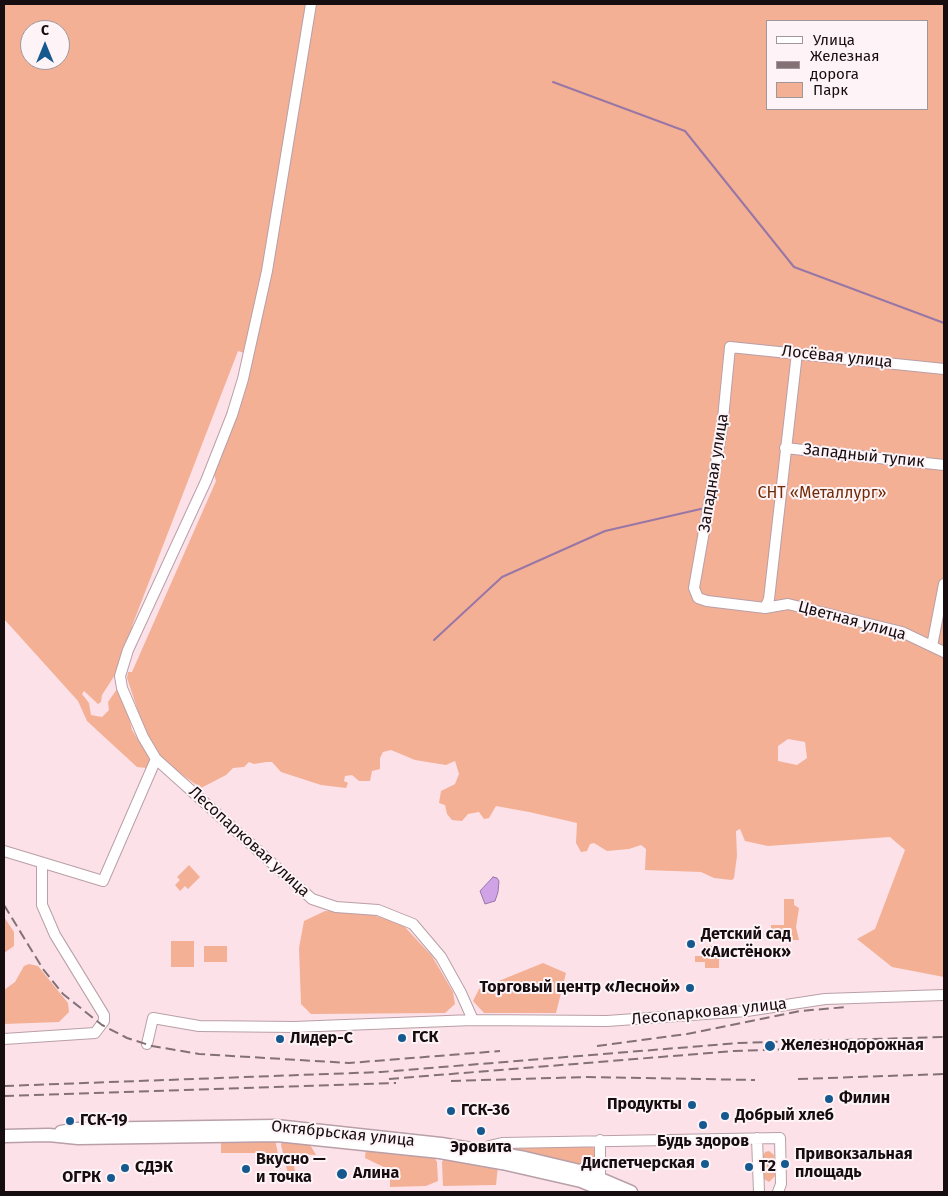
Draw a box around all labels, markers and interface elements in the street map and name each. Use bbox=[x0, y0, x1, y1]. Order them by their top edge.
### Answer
north arrow bbox=[20, 20, 70, 70]
legend bbox=[766, 20, 928, 110]
text: С bbox=[41, 22, 49, 39]
text: Улица bbox=[813, 31, 855, 49]
text: Железная дорога bbox=[810, 47, 879, 83]
text: Парк bbox=[813, 81, 848, 99]
street label: Лосёвая улица bbox=[781, 342, 893, 372]
street label: Западная улица bbox=[695, 412, 733, 534]
street label: Западный тупик bbox=[803, 440, 925, 472]
park label: СНТ «Металлург» bbox=[757, 484, 887, 504]
street label: Цветная улица bbox=[796, 597, 908, 645]
street label: Лесопарковая улица bbox=[185, 783, 313, 901]
place label: Детский сад «Аистёнок» bbox=[701, 925, 791, 963]
marker: Детский сад «Аистёнок» bbox=[685, 938, 697, 950]
place label: Торговый центр «Лесной» bbox=[479, 978, 680, 998]
marker: Торговый центр «Лесной» bbox=[684, 982, 696, 994]
street label: Лесопарковая улица bbox=[630, 994, 788, 1030]
place label: ГСК bbox=[412, 1028, 438, 1048]
place label: Лидер-С bbox=[290, 1029, 353, 1049]
marker: ГСК bbox=[396, 1032, 408, 1044]
marker: Лидер-С bbox=[274, 1033, 286, 1045]
place label: Железнодорожная bbox=[781, 1036, 924, 1056]
marker: Железнодорожная bbox=[763, 1039, 777, 1053]
place label: Филин bbox=[839, 1089, 890, 1109]
marker: Филин bbox=[823, 1093, 835, 1105]
place label: Продукты bbox=[607, 1095, 682, 1115]
marker: Продукты bbox=[686, 1099, 698, 1111]
place label: ГСК-36 bbox=[461, 1101, 510, 1121]
marker: ГСК-36 bbox=[445, 1105, 457, 1117]
place label: Добрый хлеб bbox=[735, 1106, 834, 1126]
marker: Добрый хлеб bbox=[719, 1110, 731, 1122]
place label: ГСК-19 bbox=[80, 1111, 128, 1131]
marker: ГСК-19 bbox=[64, 1115, 76, 1127]
street label: Октябрьская улица bbox=[270, 1117, 416, 1151]
marker: Будь здоров bbox=[697, 1119, 709, 1131]
marker: Эровита bbox=[475, 1125, 487, 1137]
place label: Будь здоров bbox=[657, 1132, 749, 1152]
place label: Эровита bbox=[450, 1138, 512, 1158]
place label: Привокзальная площадь bbox=[795, 1145, 913, 1183]
place label: Вкусно — и точка bbox=[256, 1150, 326, 1188]
place label: Диспетчерская bbox=[581, 1154, 695, 1174]
place label: T2 bbox=[759, 1157, 776, 1177]
place label: СДЭК bbox=[135, 1158, 173, 1178]
marker: Диспетчерская bbox=[699, 1158, 711, 1170]
marker: Привокзальная площадь bbox=[779, 1158, 791, 1170]
marker: T2 bbox=[743, 1161, 755, 1173]
marker: СДЭК bbox=[119, 1162, 131, 1174]
marker: Вкусно — и точка bbox=[240, 1163, 252, 1175]
place label: Алина bbox=[353, 1164, 399, 1184]
marker: Алина bbox=[335, 1167, 349, 1181]
place label: ОГРК bbox=[62, 1168, 101, 1188]
marker: ОГРК bbox=[105, 1172, 117, 1184]

